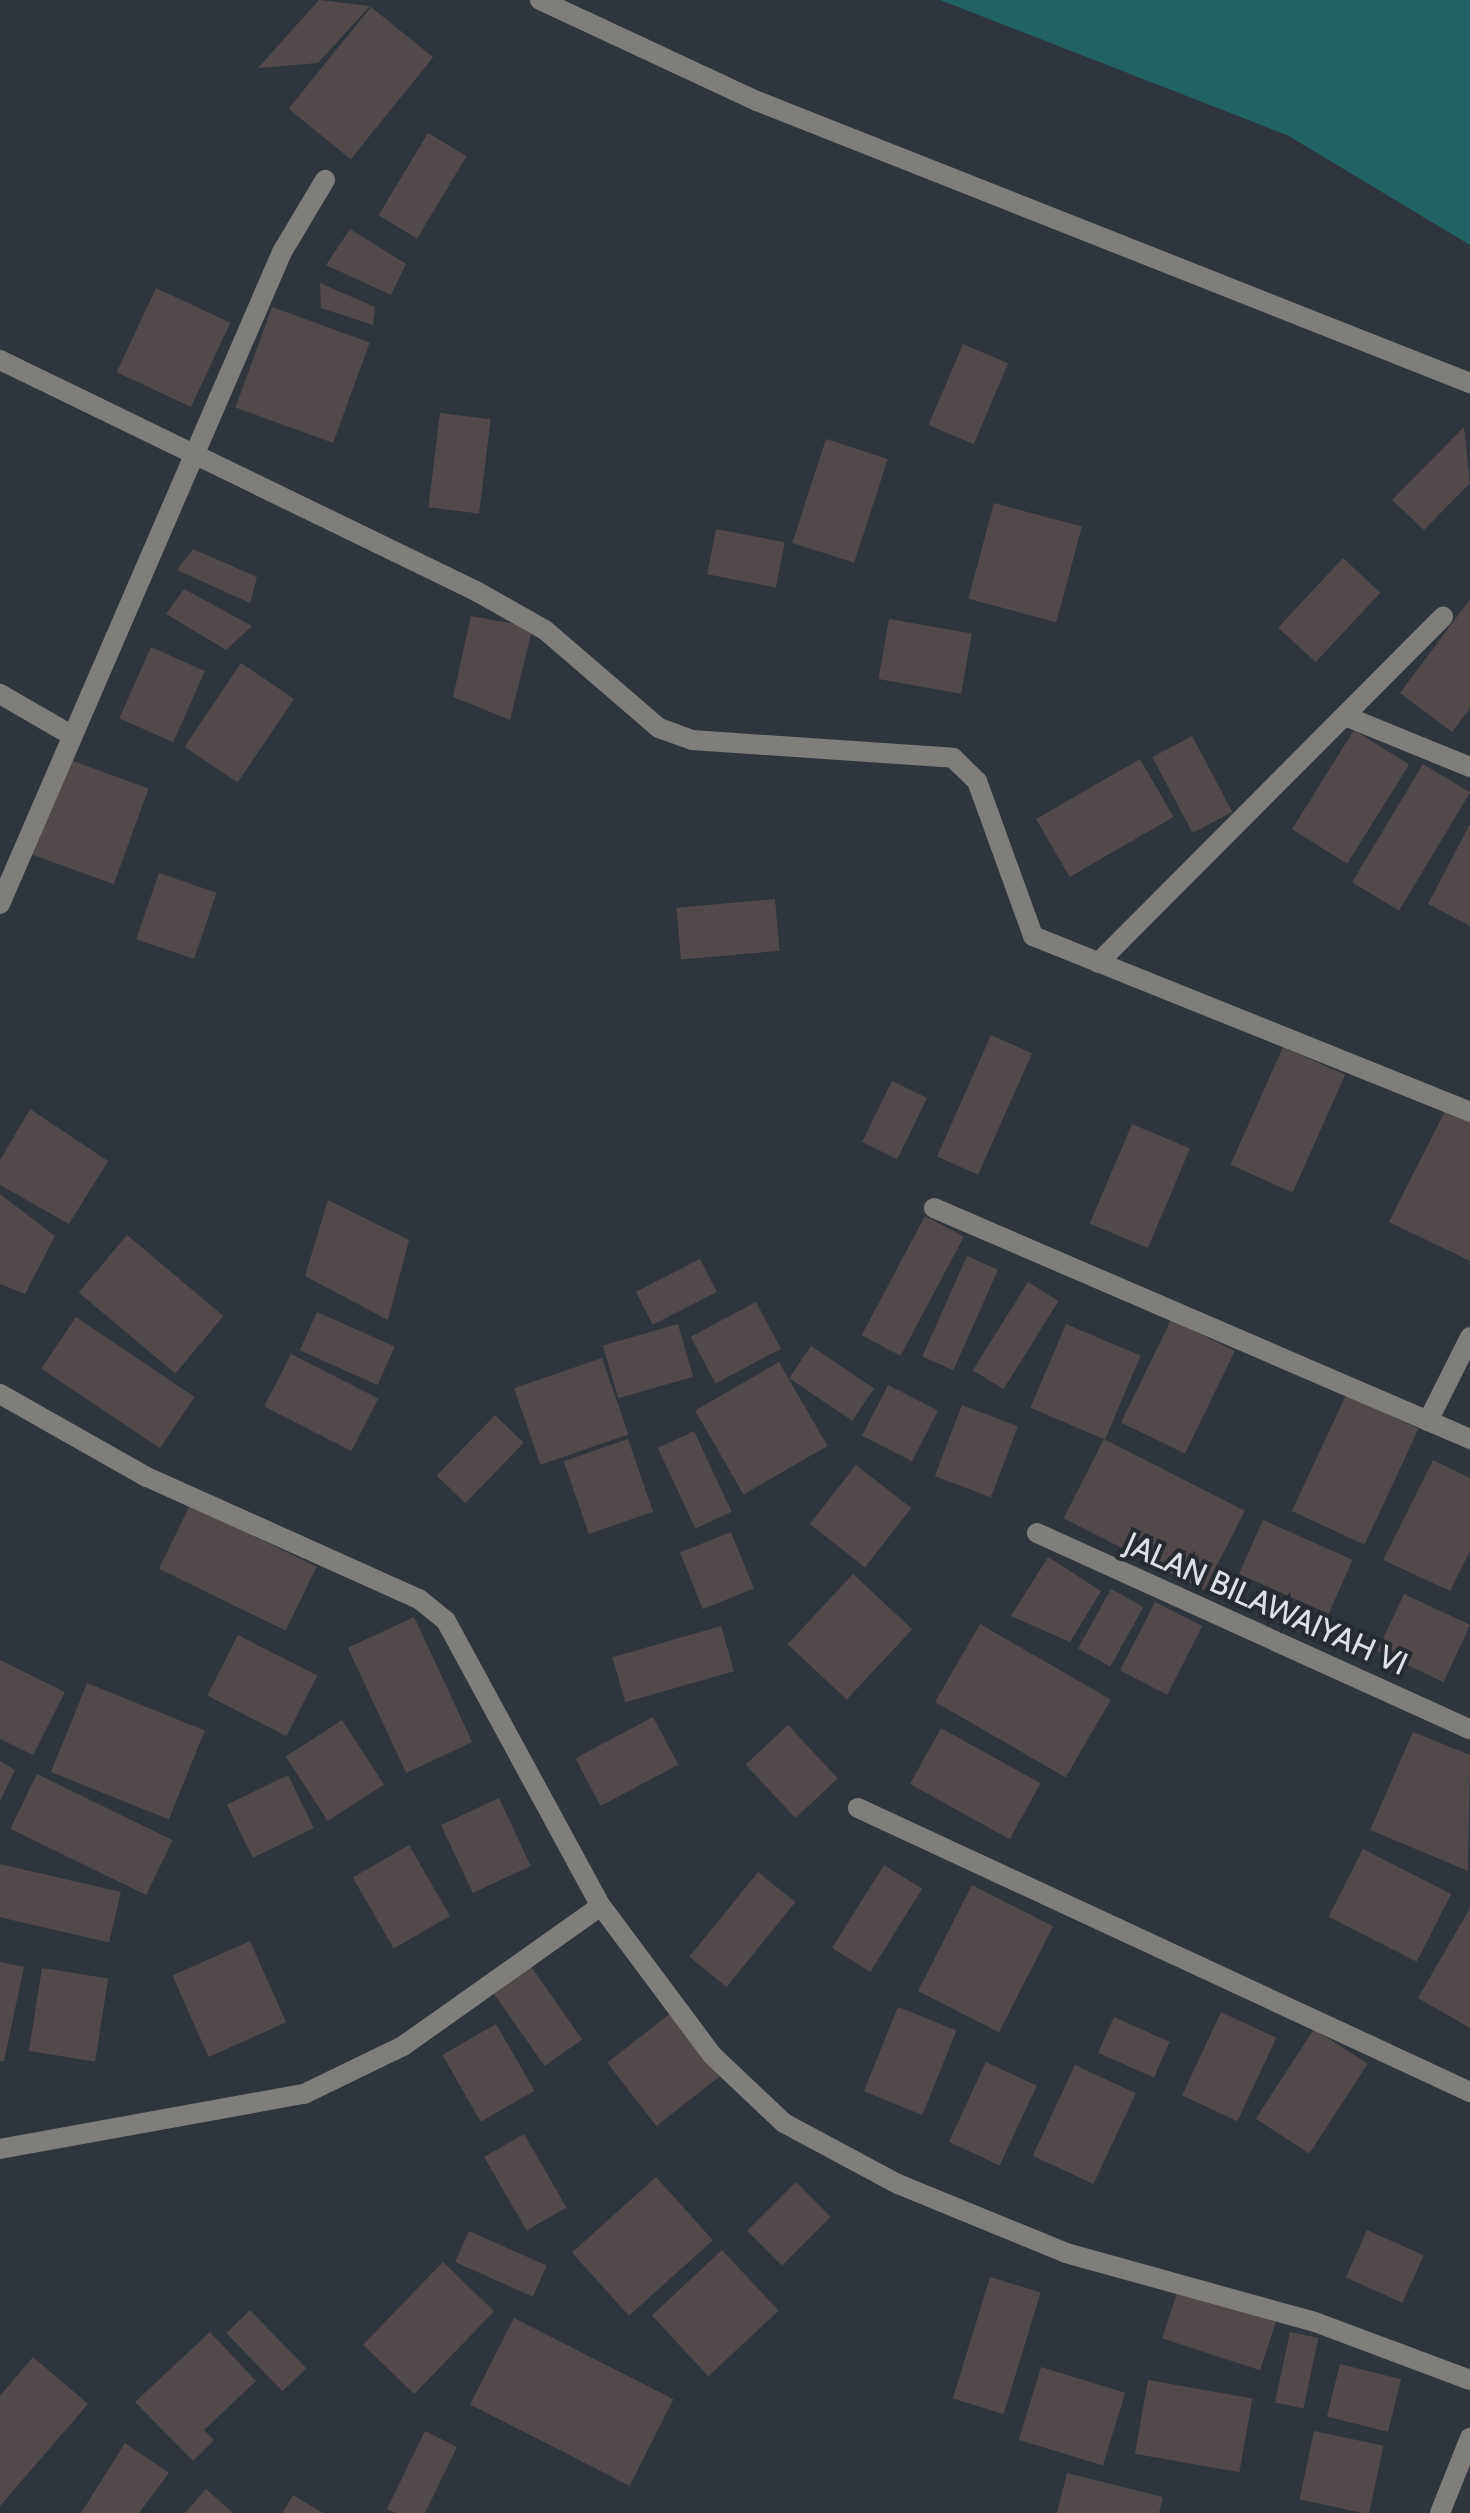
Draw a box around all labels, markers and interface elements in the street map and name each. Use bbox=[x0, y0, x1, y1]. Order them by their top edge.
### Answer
street label: JALAN BILAWAIYAH VI bbox=[1119, 1524, 1413, 1684]

